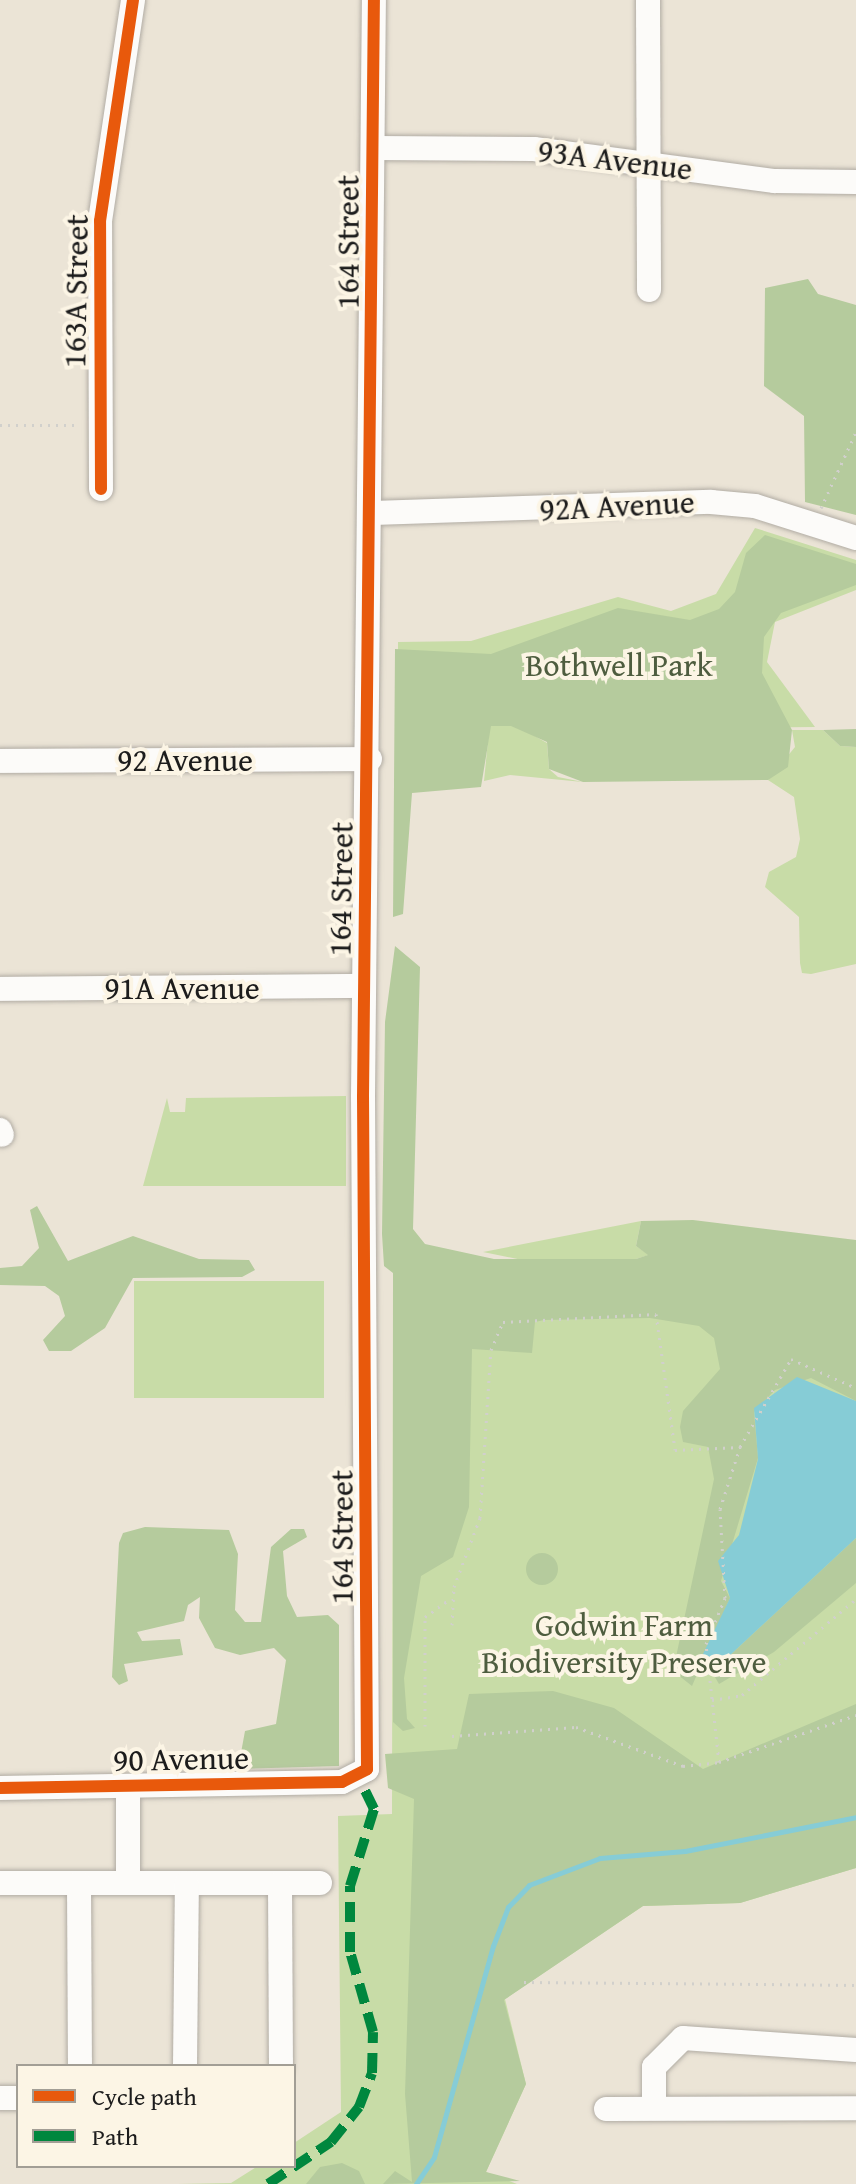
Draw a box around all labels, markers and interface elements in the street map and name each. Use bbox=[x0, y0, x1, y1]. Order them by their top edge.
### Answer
street label: 93A Avenue bbox=[535, 131, 695, 189]
street label: 164 Street bbox=[329, 175, 367, 309]
street label: 163A Street bbox=[55, 214, 97, 368]
street label: 92A Avenue bbox=[538, 483, 696, 529]
park label: Bothwell Park bbox=[525, 646, 713, 684]
street label: 92 Avenue bbox=[117, 741, 253, 779]
street label: 164 Street bbox=[321, 822, 361, 956]
street label: 91A Avenue bbox=[104, 969, 260, 1007]
street label: 164 Street bbox=[323, 1470, 361, 1604]
park label: Godwin Farm Biodiversity Preserve bbox=[482, 1607, 766, 1682]
street label: 90 Avenue bbox=[113, 1739, 249, 1779]
legend bbox=[16, 2064, 296, 2168]
text: Cycle path bbox=[92, 2079, 197, 2114]
text: Path bbox=[92, 2119, 138, 2154]

